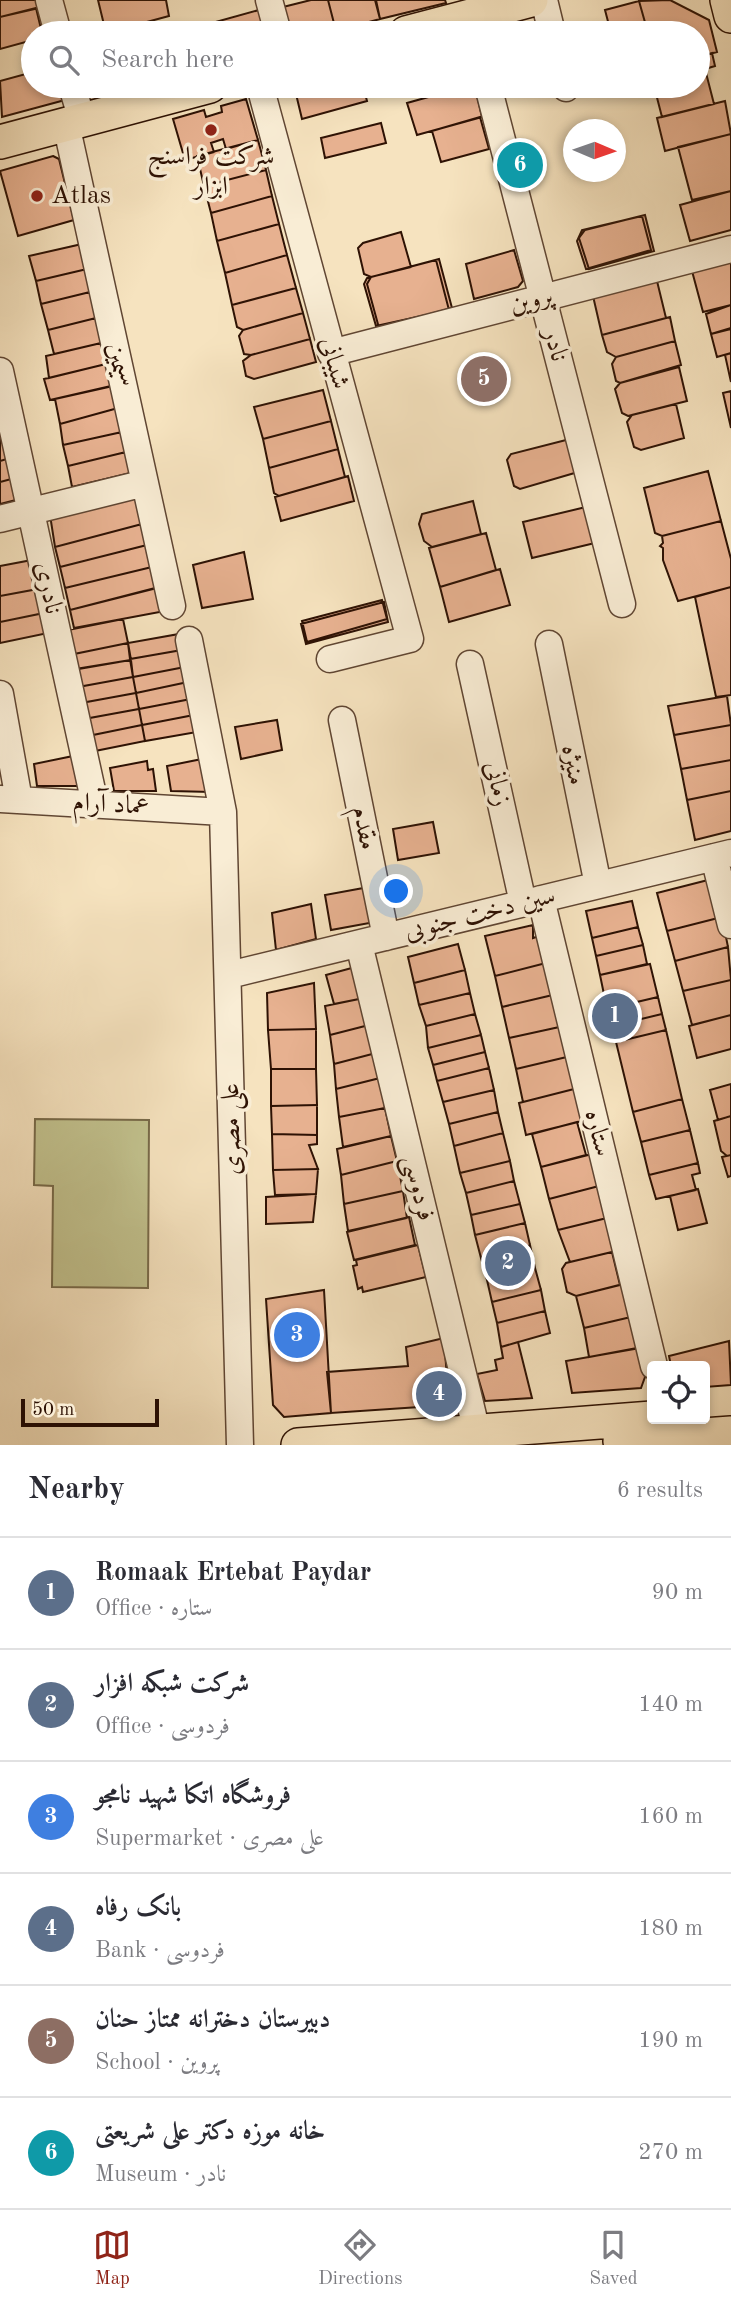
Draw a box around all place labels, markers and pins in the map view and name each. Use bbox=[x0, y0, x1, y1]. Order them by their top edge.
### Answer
marker: شرکت فراسنج ابزار bbox=[203, 122, 219, 138]
pin: 6 bbox=[497, 139, 543, 191]
place label: شرکت فراسنج ابزار bbox=[148, 144, 274, 201]
place label: Atlas bbox=[51, 183, 111, 209]
marker: Atlas bbox=[29, 188, 45, 204]
pin: 5 bbox=[461, 353, 507, 405]
pin: 1 bbox=[592, 990, 638, 1042]
pin: 2 bbox=[485, 1237, 531, 1289]
pin: 3 bbox=[274, 1309, 320, 1361]
pin: 4 bbox=[416, 1368, 462, 1420]

